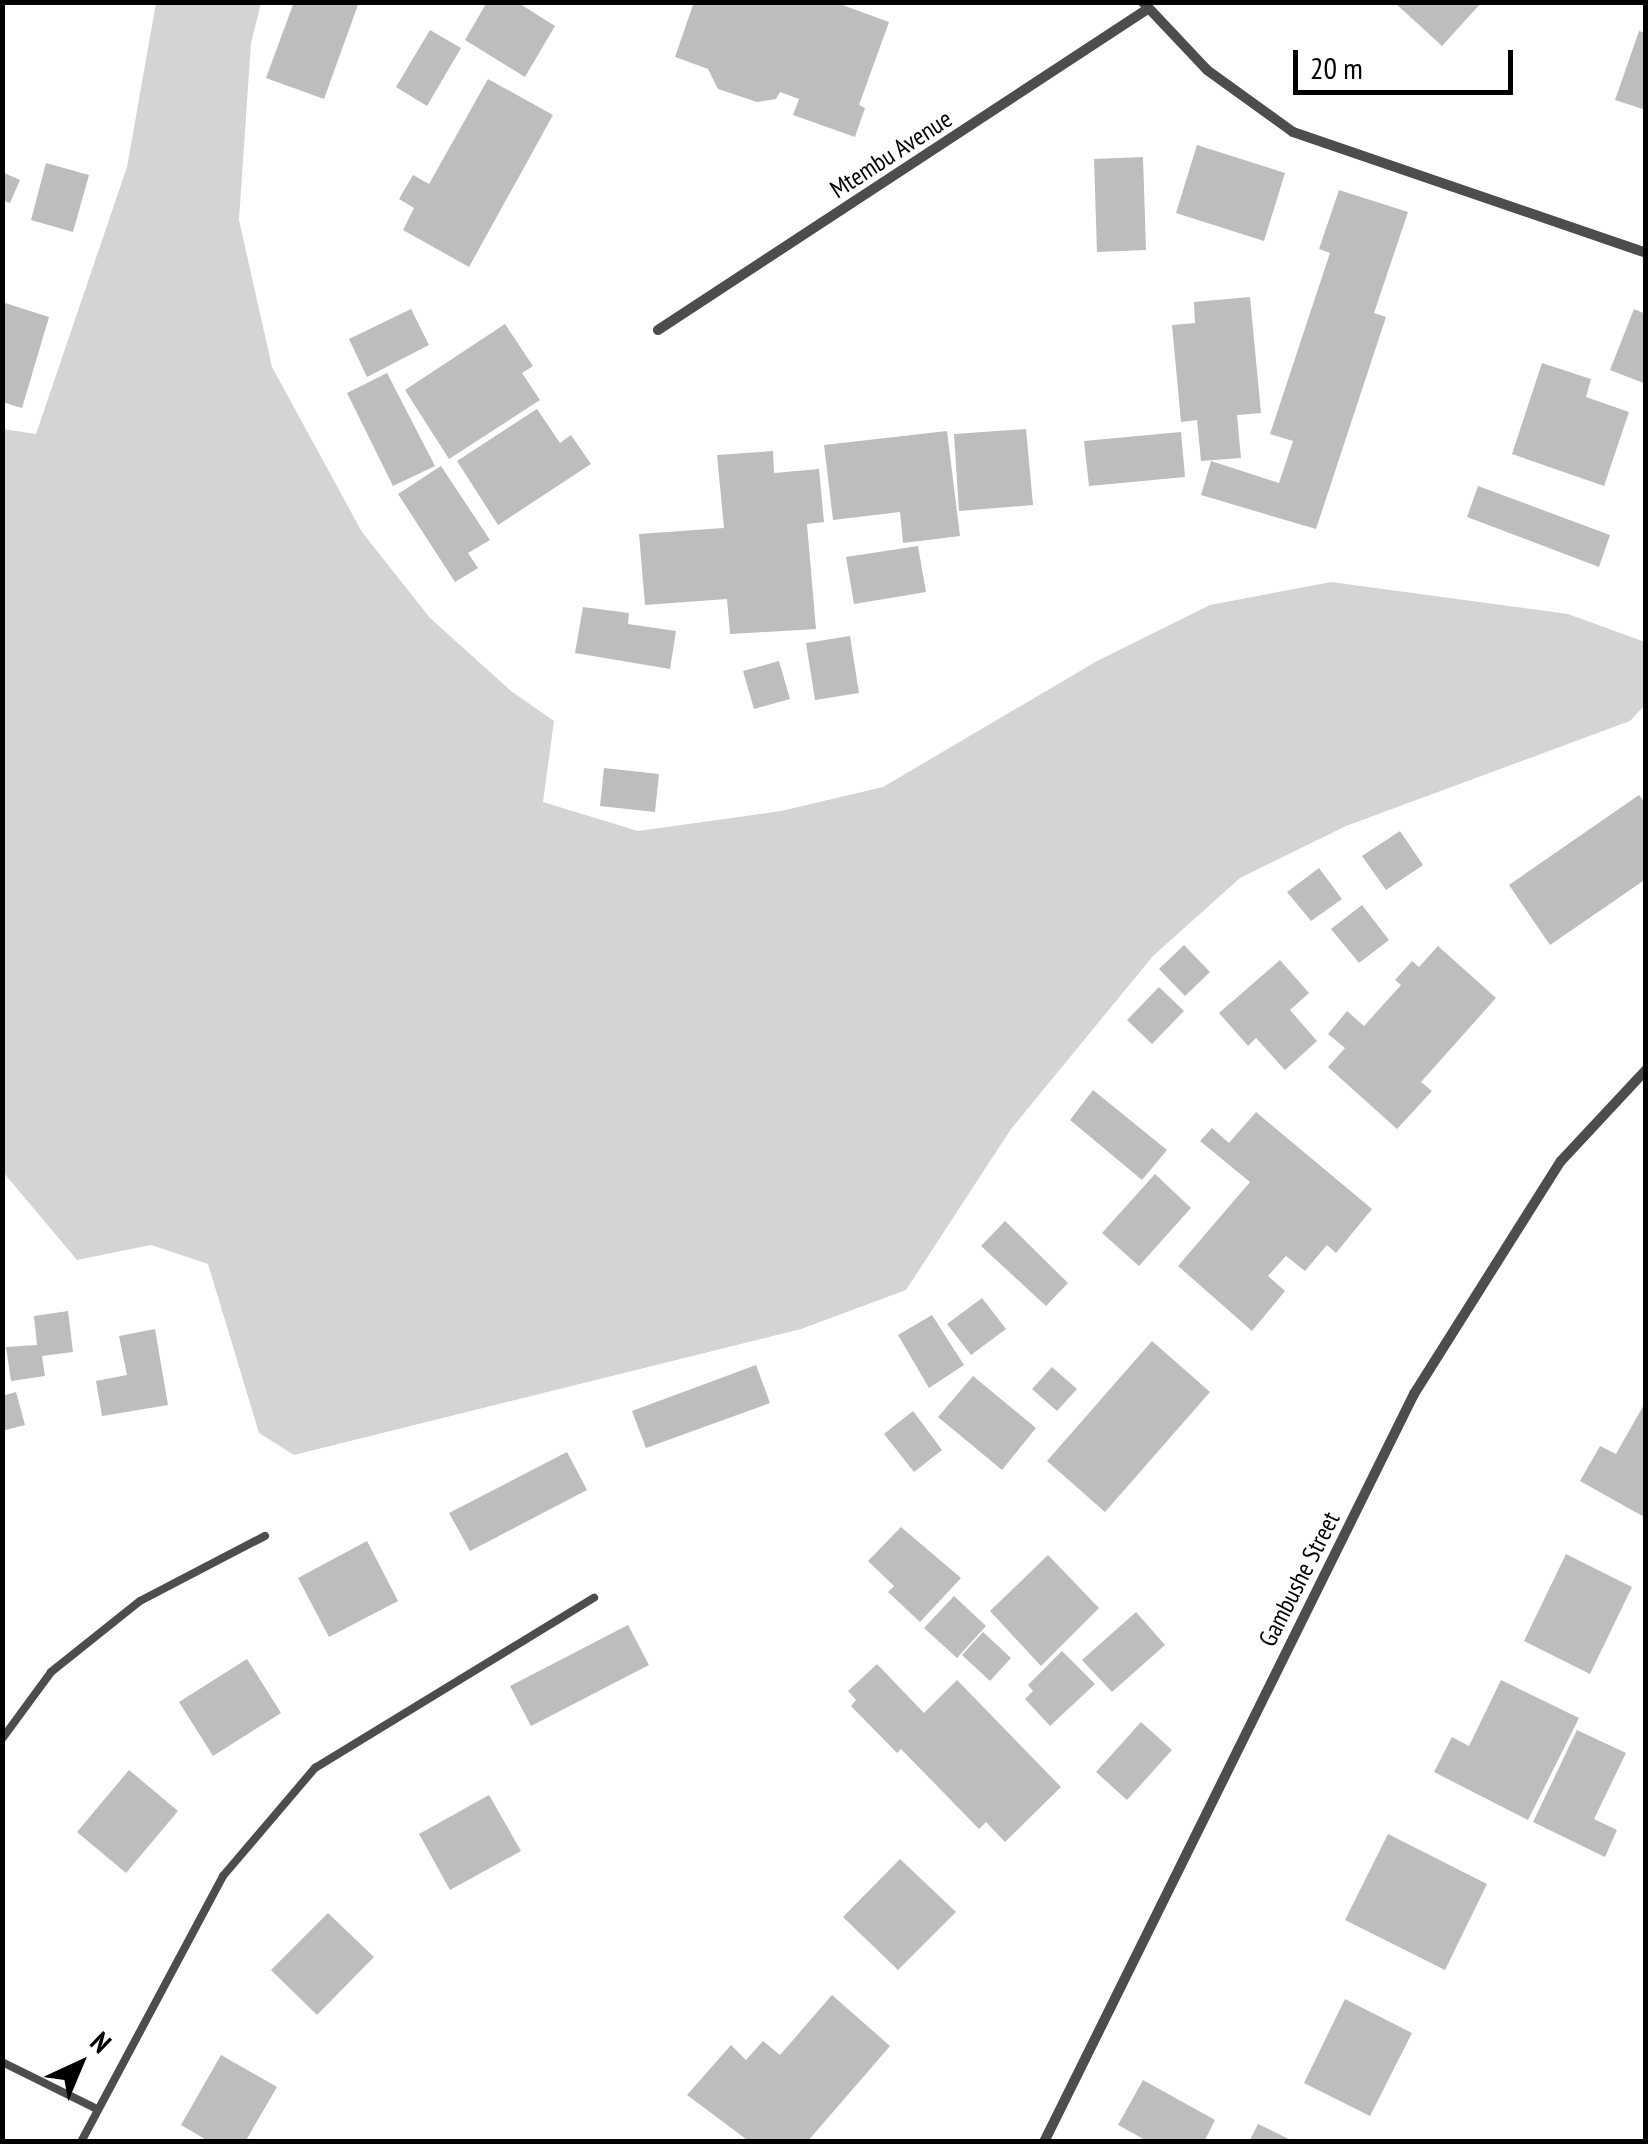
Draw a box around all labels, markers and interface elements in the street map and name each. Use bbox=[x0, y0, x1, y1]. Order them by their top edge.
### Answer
scale bar bbox=[1298, 30, 1518, 92]
text: 20 m bbox=[1310, 48, 1363, 87]
street label: Mtembu Avenue bbox=[824, 103, 958, 205]
street label: Gambushe Street bbox=[1252, 1507, 1346, 1651]
north arrow bbox=[30, 2014, 130, 2114]
text: N bbox=[83, 2023, 119, 2061]

